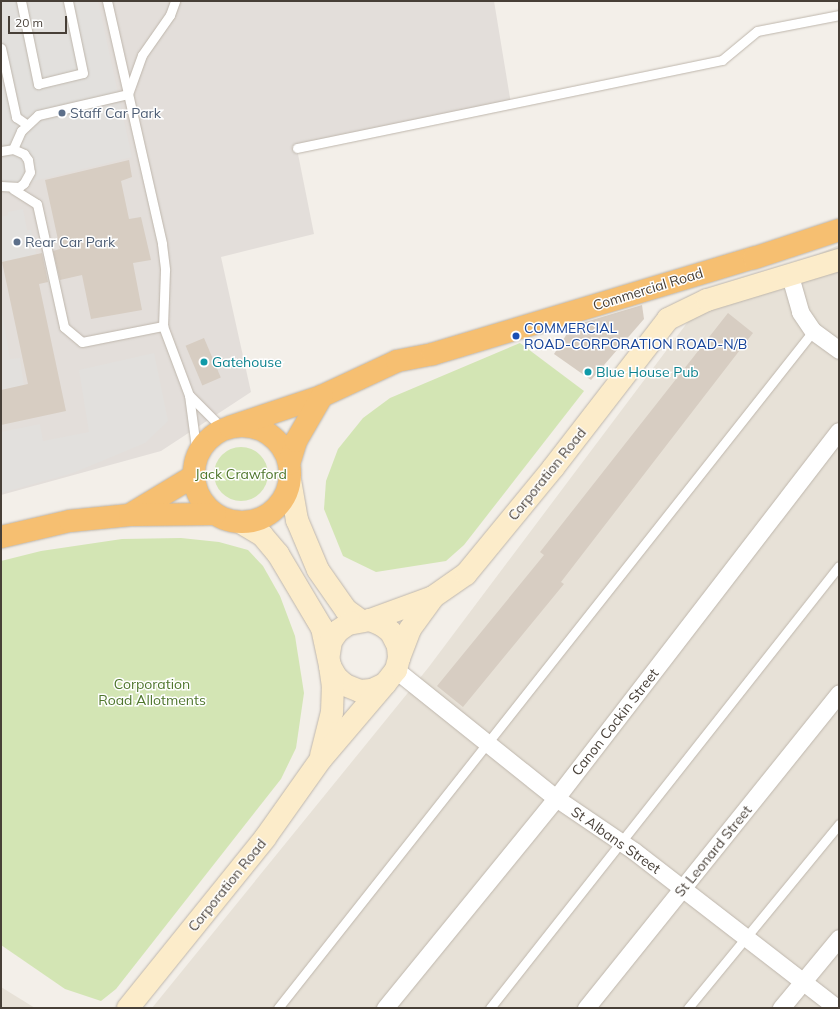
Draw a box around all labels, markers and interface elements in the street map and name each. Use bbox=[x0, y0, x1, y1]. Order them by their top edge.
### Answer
scale bar bbox=[10, 8, 69, 34]
text: 20 m bbox=[15, 15, 43, 30]
place label: Staff Car Park bbox=[70, 105, 161, 121]
marker: Staff Car Park bbox=[57, 108, 67, 118]
place label: Rear Car Park bbox=[25, 234, 115, 250]
marker: Rear Car Park bbox=[12, 237, 22, 247]
street label: Commercial Road bbox=[591, 264, 705, 314]
place label: COMMERCIAL ROAD-CORPORATION ROAD-N/B bbox=[524, 320, 747, 352]
marker: COMMERCIAL ROAD-CORPORATION ROAD-N/B bbox=[511, 331, 521, 341]
place label: Gatehouse bbox=[212, 354, 282, 370]
marker: Gatehouse bbox=[199, 357, 209, 367]
place label: Blue House Pub bbox=[596, 364, 699, 380]
marker: Blue House Pub bbox=[583, 367, 593, 377]
street label: Corporation Road bbox=[504, 424, 590, 524]
park label: Jack Crawford bbox=[195, 466, 287, 482]
street label: Canon Cockin Street bbox=[568, 665, 662, 779]
park label: Corporation Road Allotments bbox=[98, 676, 206, 708]
street label: St Leonard Street bbox=[671, 802, 755, 900]
street label: St Albans Street bbox=[568, 803, 664, 877]
street label: Corporation Road bbox=[184, 835, 270, 935]

